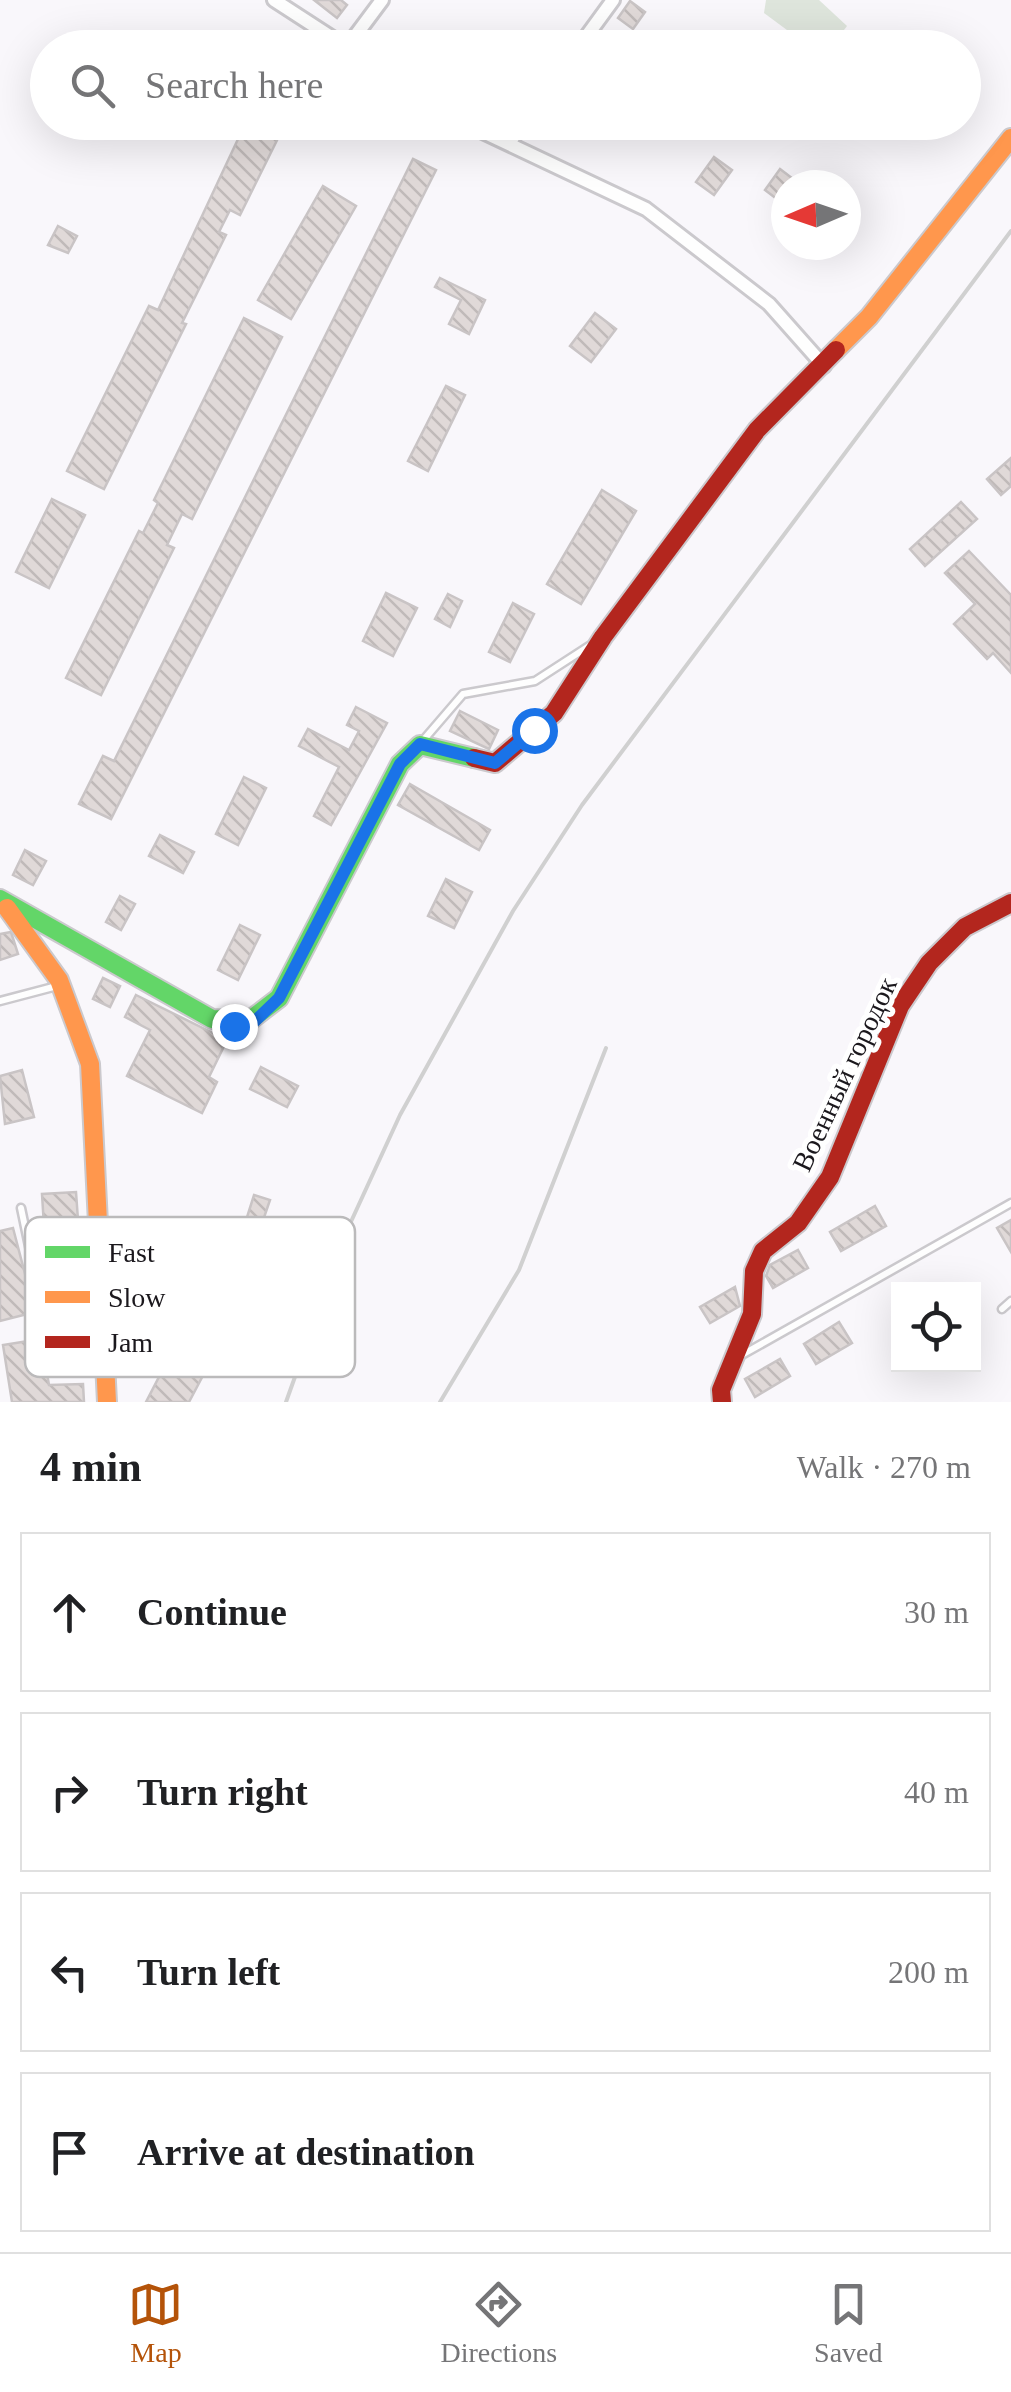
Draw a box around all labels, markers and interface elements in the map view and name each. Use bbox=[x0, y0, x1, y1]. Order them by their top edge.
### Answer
search box bbox=[30, 30, 981, 140]
icon: search bbox=[65, 58, 120, 113]
text: Search here bbox=[145, 64, 323, 106]
north arrow bbox=[771, 170, 861, 260]
route start bbox=[512, 708, 558, 754]
street label: Военный городок bbox=[786, 972, 903, 1176]
route end bbox=[212, 1004, 258, 1050]
legend bbox=[25, 1217, 355, 1377]
text: Fast bbox=[108, 1237, 155, 1268]
text: Slow bbox=[108, 1282, 166, 1313]
map controls bbox=[891, 1282, 981, 1372]
button: locate bbox=[891, 1282, 981, 1372]
text: Jam bbox=[108, 1327, 153, 1358]
text: 4 min bbox=[40, 1444, 142, 1490]
text: Walk · 270 m bbox=[797, 1449, 971, 1485]
icon: ahead bbox=[42, 1585, 97, 1640]
text: Continue bbox=[137, 1591, 287, 1633]
text: 30 m bbox=[904, 1594, 969, 1630]
icon: right bbox=[42, 1765, 97, 1820]
text: Turn right bbox=[137, 1771, 308, 1813]
text: 40 m bbox=[904, 1774, 969, 1810]
icon: left bbox=[42, 1945, 97, 2000]
text: Turn left bbox=[137, 1951, 280, 1993]
text: 200 m bbox=[888, 1954, 969, 1990]
icon: arrive bbox=[42, 2125, 97, 2180]
text: Arrive at destination bbox=[137, 2131, 475, 2173]
tab: Map bbox=[128, 2277, 183, 2369]
tab: Directions bbox=[440, 2277, 557, 2369]
tab: Saved bbox=[814, 2277, 883, 2369]

